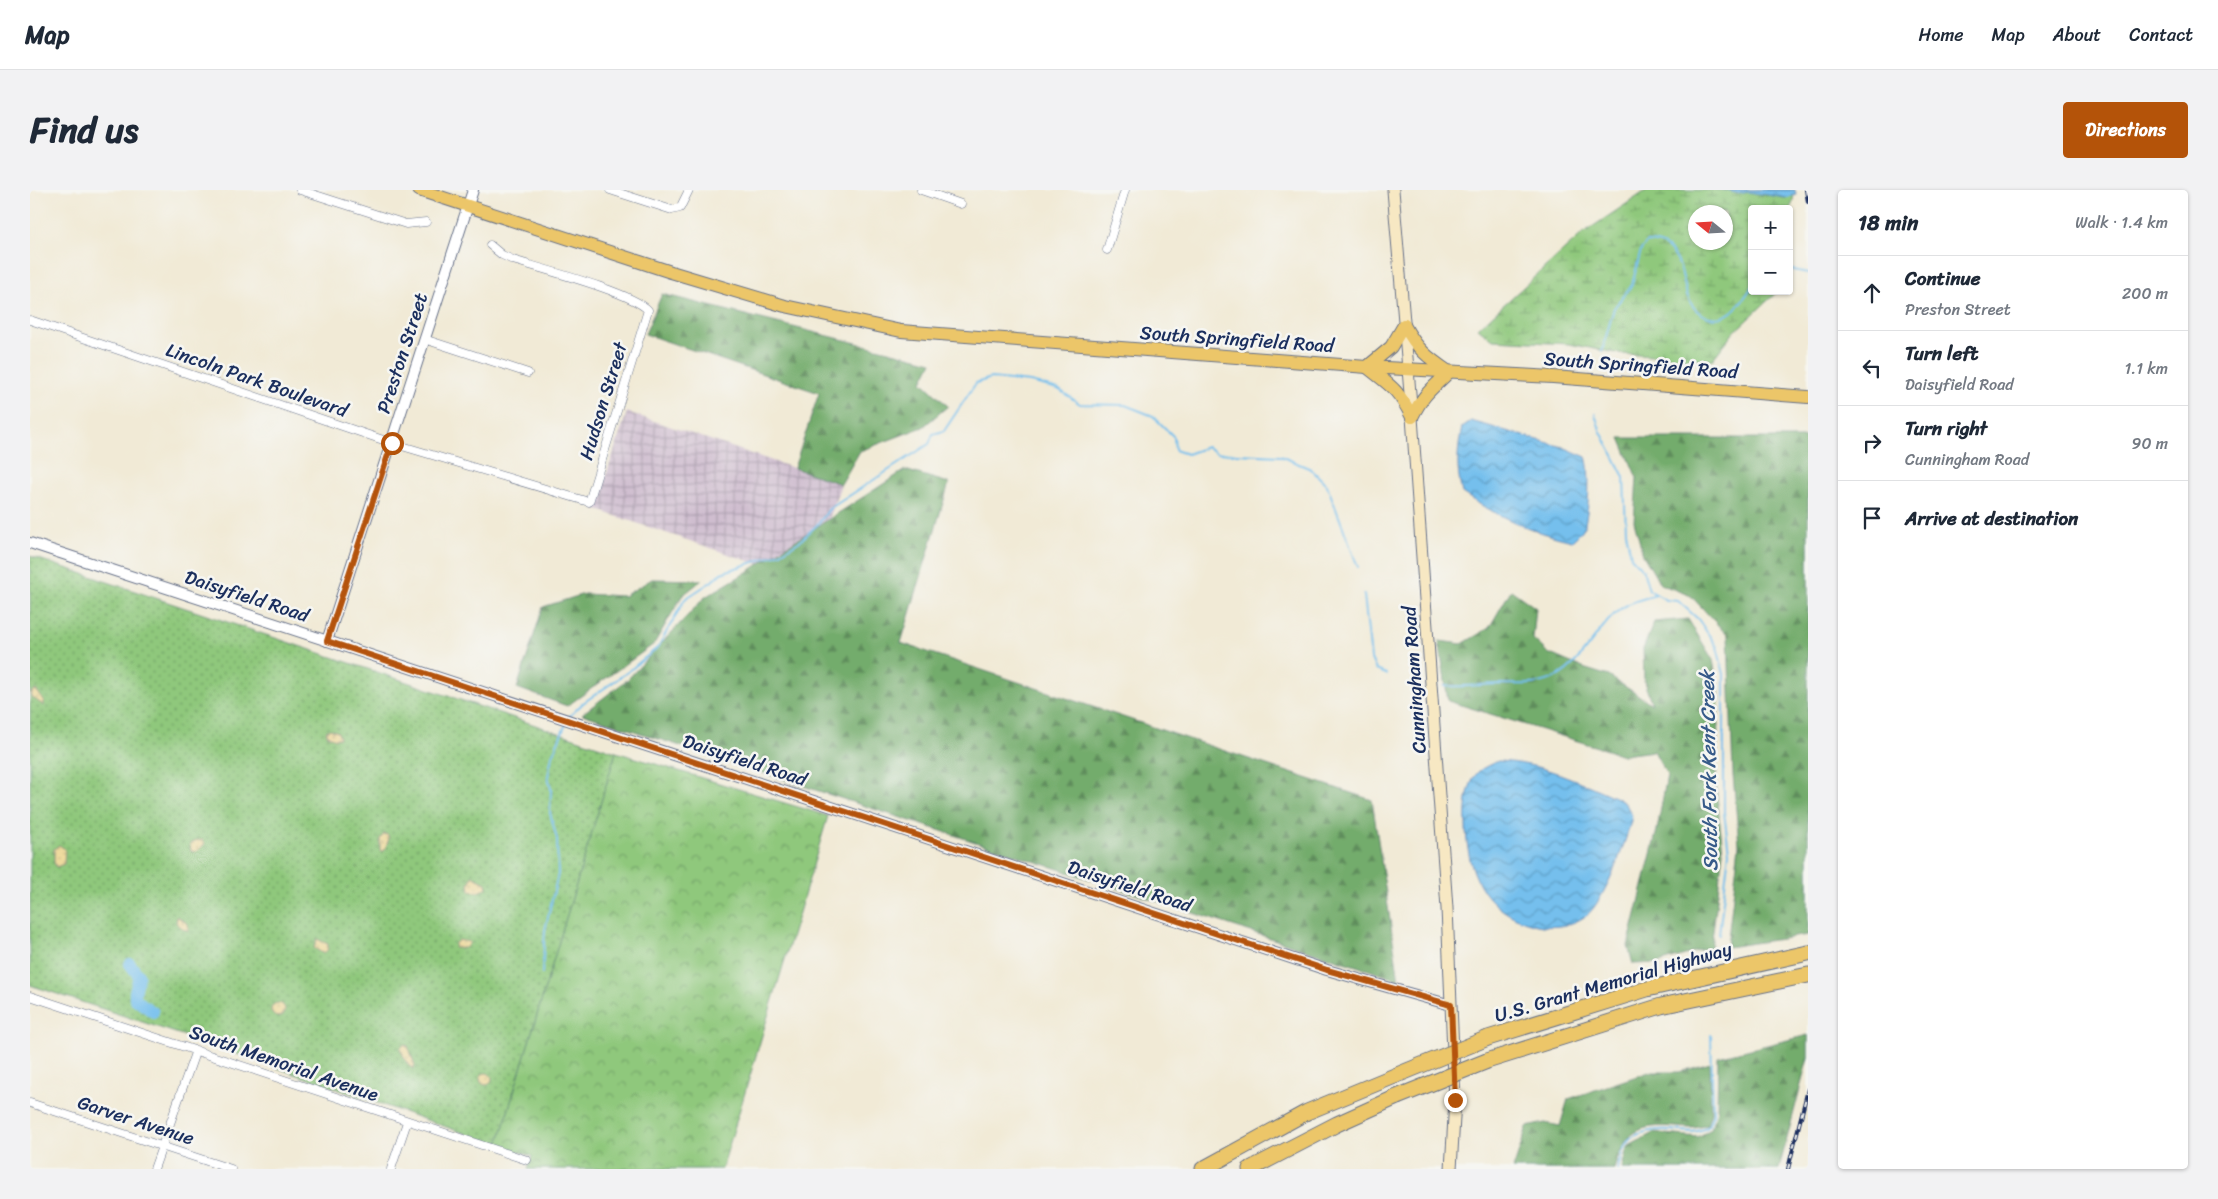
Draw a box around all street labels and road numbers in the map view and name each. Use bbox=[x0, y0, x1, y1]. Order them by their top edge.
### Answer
street label: Preston Street bbox=[367, 288, 437, 418]
street label: South Springfield Road bbox=[1139, 316, 1337, 362]
street label: Lincoln Park Boulevard bbox=[161, 333, 354, 427]
street label: Hudson Street bbox=[569, 337, 637, 464]
street label: South Springfield Road bbox=[1543, 342, 1741, 388]
street label: Daisyfield Road bbox=[181, 560, 314, 632]
street label: Cunningham Road bbox=[1392, 603, 1436, 755]
street label: Daisyfield Road bbox=[679, 724, 812, 796]
street label: Daisyfield Road bbox=[1064, 850, 1197, 922]
street label: U.S. Grant Memorial Highway bbox=[1490, 932, 1736, 1032]
street label: South Memorial Avenue bbox=[185, 1015, 383, 1111]
street label: Garver Avenue bbox=[73, 1086, 199, 1154]

